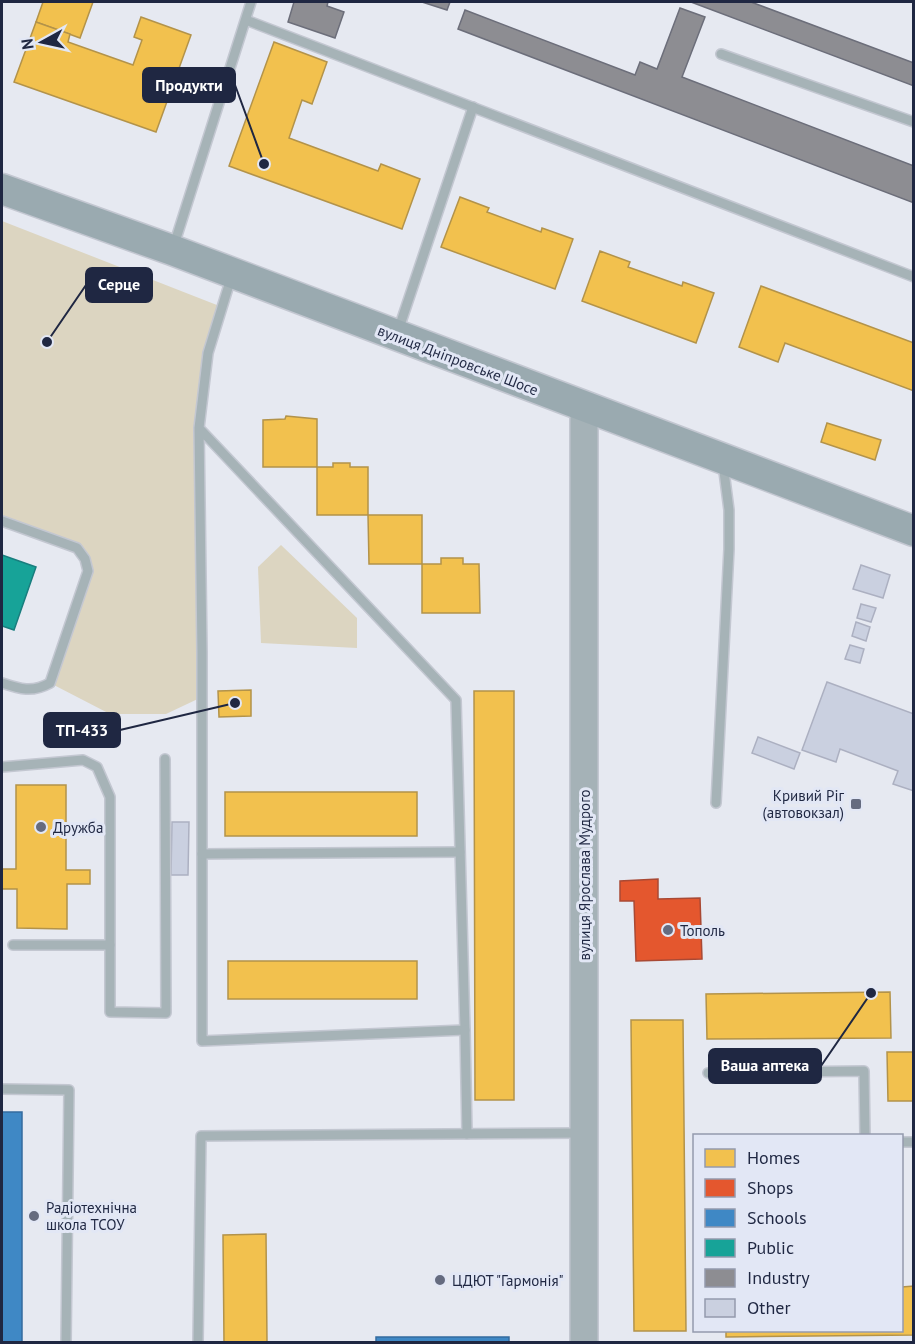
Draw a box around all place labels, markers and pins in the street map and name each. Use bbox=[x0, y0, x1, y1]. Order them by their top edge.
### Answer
callout: Продукти bbox=[143, 68, 235, 102]
callout: Серце bbox=[86, 268, 152, 302]
callout: ТП-433 bbox=[44, 713, 120, 747]
place label: Кривий Ріг (автовокзал) bbox=[763, 786, 844, 822]
marker: Кривий Ріг (автовокзал) bbox=[849, 797, 863, 811]
place label: Дружба bbox=[53, 818, 103, 837]
marker: Дружба bbox=[34, 820, 48, 834]
place label: Тополь bbox=[680, 921, 725, 940]
marker: Тополь bbox=[661, 923, 675, 937]
callout: Ваша аптека bbox=[709, 1049, 821, 1083]
place label: Радіотехнічна школа ТСОУ bbox=[46, 1198, 137, 1234]
marker: Радіотехнічна школа ТСОУ bbox=[27, 1209, 41, 1223]
place label: ЦДЮТ "Гармонія" bbox=[452, 1271, 564, 1290]
marker: ЦДЮТ "Гармонія" bbox=[433, 1273, 447, 1287]

